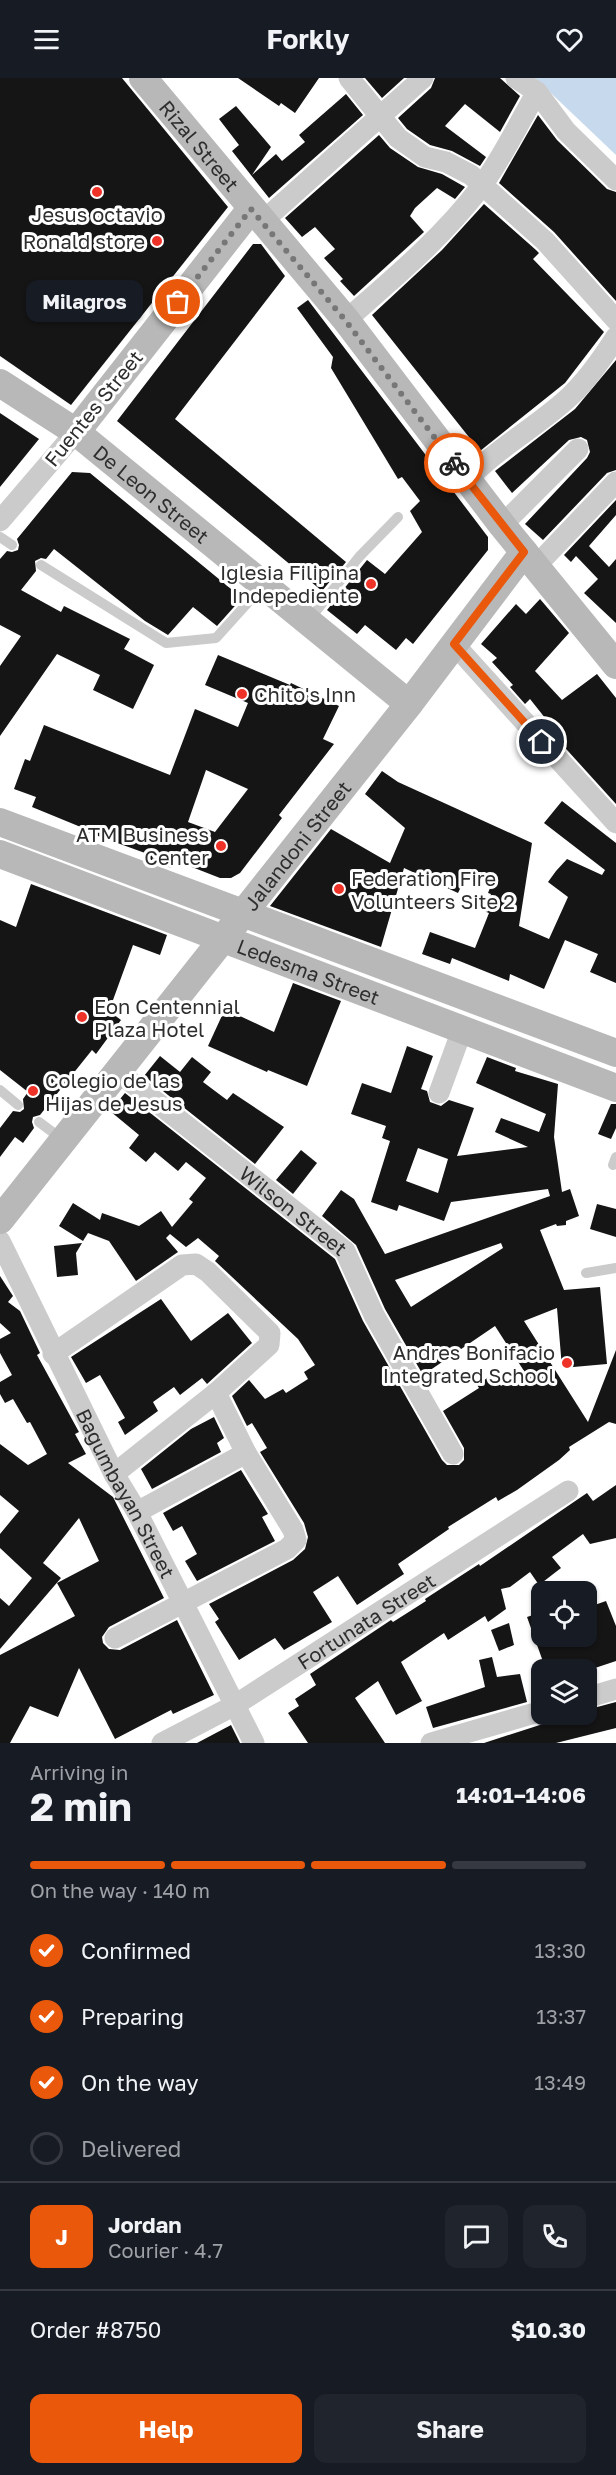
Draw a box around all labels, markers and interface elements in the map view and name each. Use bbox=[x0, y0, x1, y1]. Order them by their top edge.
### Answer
icon: menu bbox=[30, 23, 63, 56]
text: Forkly bbox=[267, 23, 349, 55]
icon: heart bbox=[553, 23, 586, 56]
street label: Rizal Street bbox=[155, 95, 244, 196]
marker: Jesus octavio bbox=[90, 185, 104, 199]
place label: Jesus octavio bbox=[31, 202, 163, 226]
place label: Ronald store bbox=[23, 229, 145, 253]
marker: Ronald store bbox=[150, 234, 164, 248]
pin bbox=[152, 276, 203, 327]
callout: Milagros bbox=[25, 281, 142, 323]
icon: bag bbox=[161, 285, 194, 318]
text: Milagros bbox=[42, 289, 127, 313]
street label: Fuentes Street bbox=[39, 345, 147, 471]
courier bbox=[424, 433, 484, 493]
street label: De Leon Street bbox=[89, 440, 214, 548]
icon: bike bbox=[438, 447, 471, 480]
place label: Iglesia Filipina Indepediente bbox=[220, 560, 359, 607]
marker: Iglesia Filipina Indepediente bbox=[364, 577, 378, 591]
place label: Chito's Inn bbox=[254, 682, 356, 706]
marker: Chito's Inn bbox=[235, 687, 249, 701]
pin bbox=[516, 716, 567, 767]
icon: home bbox=[525, 725, 558, 758]
street label: Jalandoni Street bbox=[238, 776, 356, 915]
place label: ATM Business Center bbox=[76, 822, 209, 869]
marker: ATM Business Center bbox=[214, 839, 228, 853]
place label: Federation Fire Volunteers Site 2 bbox=[351, 866, 515, 913]
marker: Federation Fire Volunteers Site 2 bbox=[332, 882, 346, 896]
street label: Ledesma Street bbox=[234, 933, 383, 1009]
place label: Eon Centennial Plaza Hotel bbox=[94, 994, 240, 1041]
marker: Eon Centennial Plaza Hotel bbox=[75, 1010, 89, 1024]
place label: Colegio de las Hijas de Jesus bbox=[45, 1068, 183, 1115]
marker: Colegio de las Hijas de Jesus bbox=[26, 1084, 40, 1098]
street label: Wilson Street bbox=[235, 1161, 352, 1260]
place label: Andres Bonifacio Integrated School bbox=[383, 1340, 555, 1387]
marker: Andres Bonifacio Integrated School bbox=[560, 1356, 574, 1370]
street label: Bagumbayan Street bbox=[72, 1404, 180, 1582]
street label: Fortunata Street bbox=[293, 1568, 439, 1674]
map controls bbox=[531, 1581, 597, 1725]
button: locate bbox=[531, 1581, 597, 1647]
button: layers bbox=[531, 1659, 597, 1725]
text: Arriving in bbox=[30, 1760, 128, 1784]
text: 14:01–14:06 bbox=[456, 1781, 586, 1808]
text: 2 min bbox=[30, 1783, 132, 1830]
text: On the way · 140 m bbox=[30, 1878, 210, 1902]
icon: check bbox=[30, 1934, 63, 1967]
text: Confirmed bbox=[81, 1937, 191, 1964]
text: 13:30 bbox=[535, 1938, 586, 1962]
icon: check bbox=[30, 2000, 63, 2033]
text: Preparing bbox=[81, 2003, 184, 2030]
text: 13:37 bbox=[536, 2004, 586, 2028]
icon: check bbox=[30, 2066, 63, 2099]
text: On the way bbox=[81, 2069, 199, 2096]
text: 13:49 bbox=[534, 2070, 586, 2094]
text: Delivered bbox=[81, 2135, 181, 2162]
button: chat bbox=[445, 2205, 508, 2268]
button: phone bbox=[523, 2205, 586, 2268]
text: Jordan bbox=[108, 2211, 182, 2238]
text: J bbox=[55, 2223, 68, 2250]
text: Courier · 4.7 bbox=[108, 2238, 223, 2262]
text: Order #8750 bbox=[30, 2316, 161, 2343]
text: $10.30 bbox=[511, 2316, 586, 2343]
button: Help bbox=[30, 2394, 302, 2463]
button: Share bbox=[314, 2394, 586, 2463]

